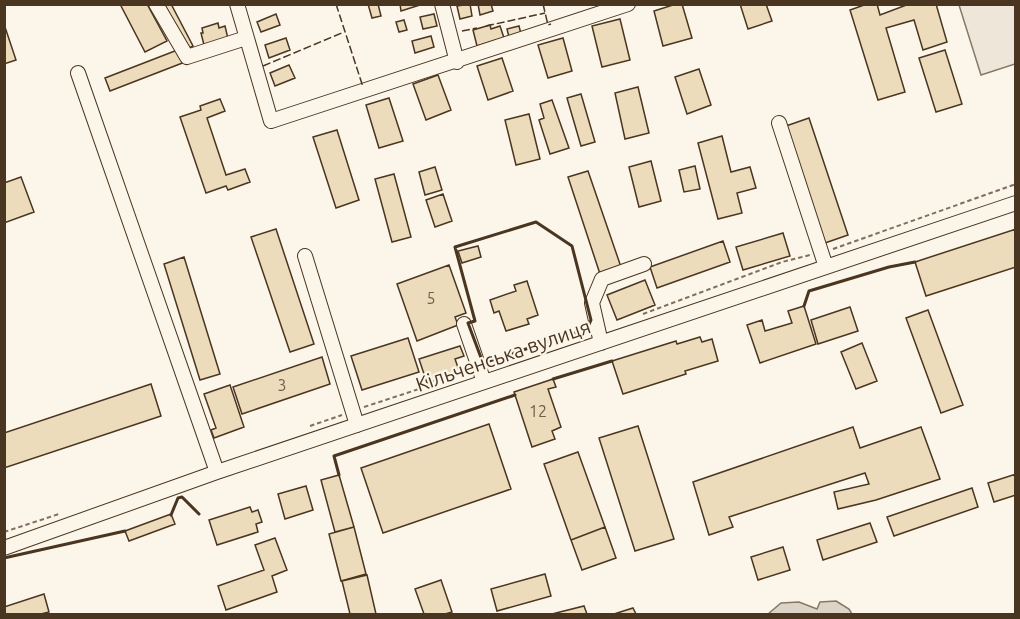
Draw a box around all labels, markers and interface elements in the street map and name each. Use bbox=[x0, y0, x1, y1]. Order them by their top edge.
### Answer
house number: 5 bbox=[426, 289, 436, 307]
street label: Кільченська вулиця bbox=[413, 314, 593, 396]
house number: 3 bbox=[277, 376, 287, 394]
house number: 12 bbox=[529, 402, 547, 420]

